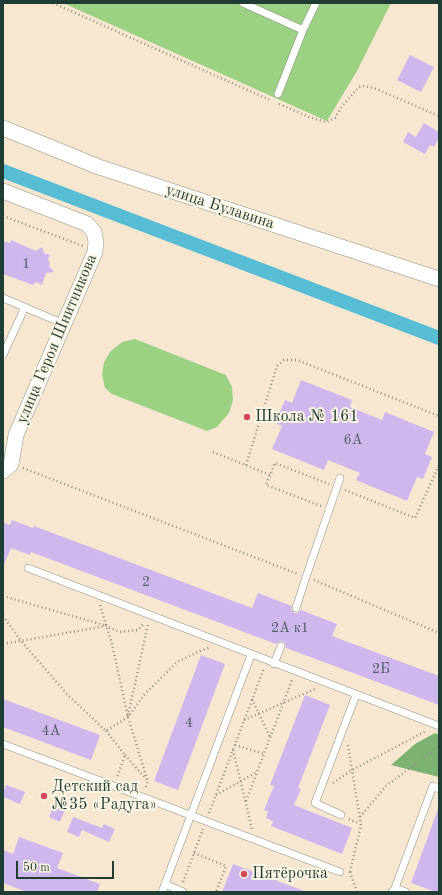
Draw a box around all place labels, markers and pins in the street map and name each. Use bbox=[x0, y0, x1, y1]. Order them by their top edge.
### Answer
place label: Школа № 161 bbox=[255, 407, 358, 427]
marker: Школа № 161 bbox=[242, 412, 252, 422]
place label: Детский сад №35 «Радуга» bbox=[52, 777, 157, 815]
marker: Детский сад №35 «Радуга» bbox=[39, 791, 49, 801]
place label: Пятёрочка bbox=[252, 864, 328, 884]
marker: Пятёрочка bbox=[239, 869, 249, 879]

